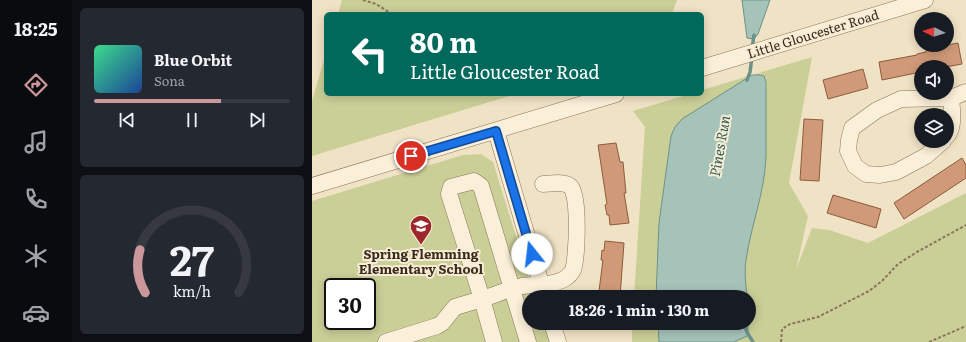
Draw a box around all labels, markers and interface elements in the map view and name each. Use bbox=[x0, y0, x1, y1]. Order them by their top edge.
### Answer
street label: Little Gloucester Road bbox=[745, 4, 881, 63]
north arrow bbox=[914, 12, 954, 52]
map controls bbox=[914, 12, 954, 148]
text: 18:25 bbox=[14, 15, 58, 42]
text: 80 m bbox=[410, 20, 477, 62]
icon: left bbox=[344, 28, 396, 80]
text: Blue Orbit bbox=[154, 48, 232, 71]
text: Little Gloucester Road bbox=[410, 58, 600, 85]
button: sound bbox=[914, 60, 954, 100]
icon: directions bbox=[22, 71, 50, 99]
text: Sona bbox=[154, 71, 185, 90]
button: layers bbox=[914, 108, 954, 148]
icon: previous bbox=[116, 109, 138, 131]
icon: pause bbox=[181, 109, 203, 131]
icon: next bbox=[246, 109, 268, 131]
water label: Pines Run bbox=[704, 113, 734, 178]
icon: music bbox=[22, 128, 50, 156]
pin bbox=[394, 139, 428, 173]
icon: arrive bbox=[400, 145, 422, 167]
icon: phone bbox=[22, 185, 50, 213]
school or university icon: Spring Flemming Elementary School bbox=[408, 213, 434, 246]
text: 27 bbox=[170, 226, 215, 288]
position arrow bbox=[511, 233, 553, 275]
icon: climate bbox=[22, 242, 50, 270]
place label: Spring Flemming Elementary School bbox=[359, 244, 484, 278]
speed limit sign: 30 bbox=[324, 278, 376, 330]
text: km/h bbox=[173, 279, 212, 300]
text: 18:26 · 1 min · 130 m bbox=[569, 298, 709, 321]
icon: car bbox=[22, 299, 50, 327]

